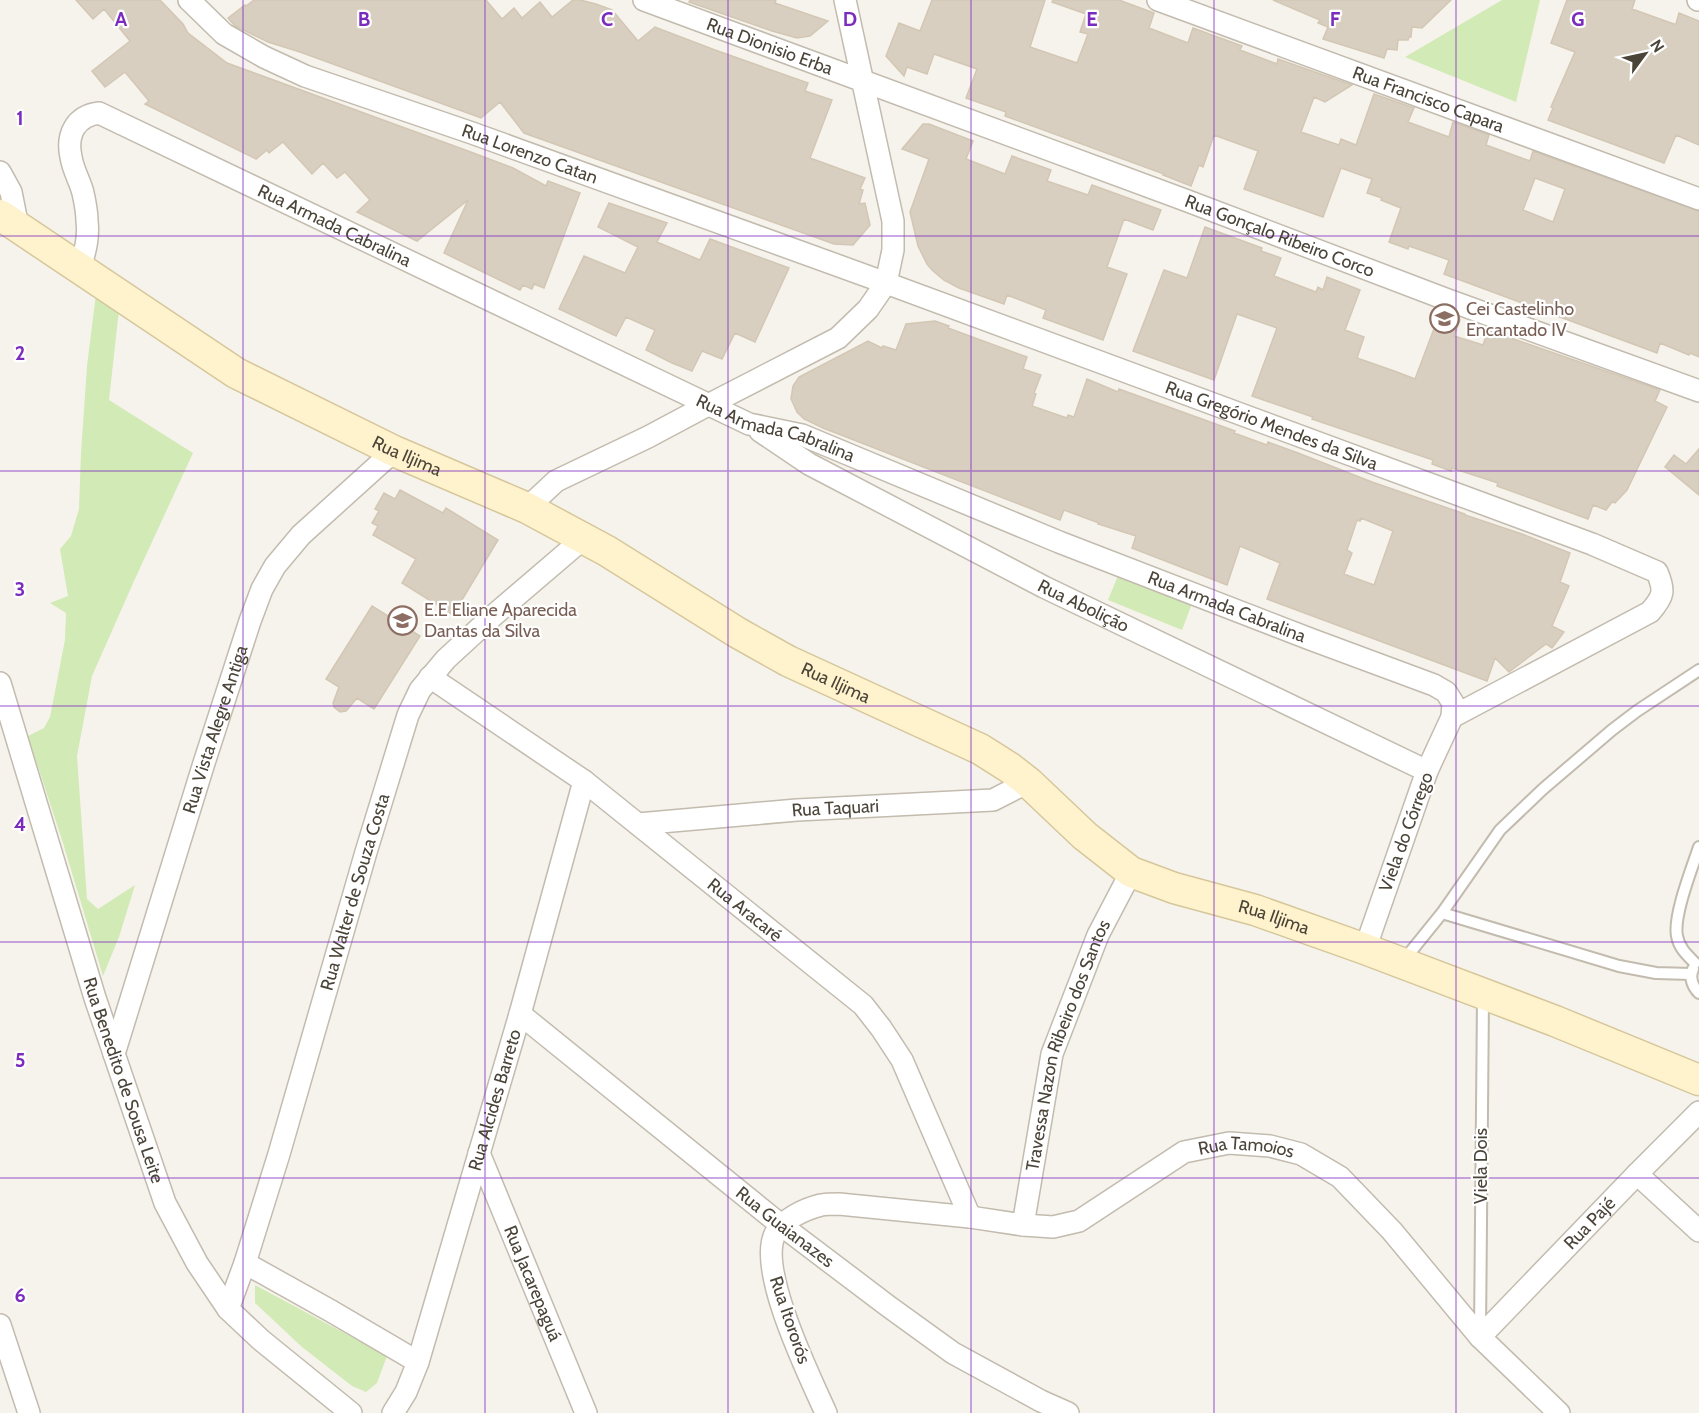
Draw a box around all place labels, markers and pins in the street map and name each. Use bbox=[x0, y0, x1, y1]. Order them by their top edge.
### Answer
place label: Cei Castelinho Encantado IV bbox=[1466, 298, 1574, 341]
school or university icon: Cei Castelinho Encantado IV bbox=[1429, 303, 1461, 335]
place label: E.E Eliane Aparecida Dantas da Silva bbox=[424, 599, 577, 642]
school or university icon: E.E Eliane Aparecida Dantas da Silva bbox=[387, 604, 419, 636]

